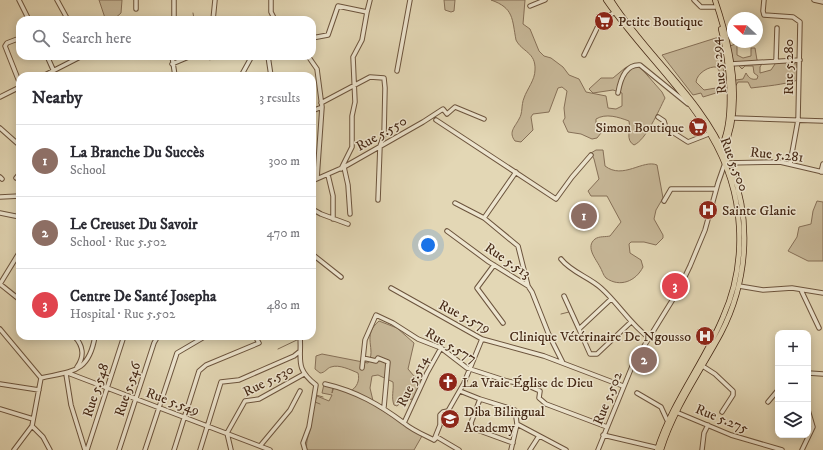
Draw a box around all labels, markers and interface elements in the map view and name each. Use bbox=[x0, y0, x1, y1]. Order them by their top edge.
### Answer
supermarket icon: Petite Boutique bbox=[593, 10, 615, 32]
north arrow bbox=[727, 12, 763, 48]
place label: Petite Boutique bbox=[618, 13, 703, 31]
search box bbox=[16, 16, 316, 60]
icon: search bbox=[30, 27, 52, 49]
text: Search here bbox=[62, 29, 131, 48]
street label: Rue 5.294 bbox=[706, 36, 731, 95]
street label: Rue 5.280 bbox=[780, 39, 798, 95]
text: Nearby bbox=[32, 87, 82, 109]
text: 3 results bbox=[259, 90, 300, 106]
street label: Rue 5.550 bbox=[353, 112, 410, 156]
supermarket icon: Simon Boutique bbox=[687, 116, 709, 138]
place label: Simon Boutique bbox=[595, 119, 684, 137]
street label: Rue 5.500 bbox=[716, 135, 753, 194]
text: La Branche Du Succès bbox=[70, 143, 204, 162]
street label: Rue 5.281 bbox=[749, 143, 805, 167]
text: 1 bbox=[43, 153, 47, 169]
text: 300 m bbox=[269, 153, 300, 169]
text: School bbox=[70, 162, 106, 178]
hospital icon: Sainte Glanie bbox=[697, 199, 719, 221]
pin: 1 bbox=[571, 201, 597, 231]
place label: Sainte Glanie bbox=[722, 202, 796, 220]
text: Le Creuset Du Savoir bbox=[70, 215, 198, 234]
text: 2 bbox=[42, 225, 48, 241]
text: 470 m bbox=[267, 225, 300, 241]
text: School · Rue 5.502 bbox=[70, 234, 166, 250]
your location bbox=[418, 235, 438, 255]
street label: Rue 5.513 bbox=[481, 239, 534, 283]
pin: 3 bbox=[662, 271, 688, 301]
text: Centre De Santé Josepha bbox=[70, 287, 216, 306]
street label: Rue 5.579 bbox=[436, 296, 494, 338]
text: 3 bbox=[43, 297, 47, 313]
text: 480 m bbox=[266, 297, 300, 313]
text: Hospital · Rue 5.502 bbox=[70, 306, 175, 322]
street label: Rue 5.577 bbox=[422, 324, 479, 368]
hospital icon: Clinique Vétérinaire De Ngousso bbox=[694, 325, 716, 347]
place label: Clinique Vétérinaire De Ngousso bbox=[510, 328, 691, 346]
map controls bbox=[775, 330, 811, 438]
button: + bbox=[775, 330, 811, 366]
pin: 2 bbox=[631, 345, 657, 375]
street label: Rue 5.514 bbox=[393, 352, 433, 410]
street label: Rue 5.546 bbox=[111, 359, 145, 419]
street label: Rue 5.548 bbox=[79, 361, 113, 420]
street label: Rue 5.530 bbox=[240, 361, 297, 401]
button: − bbox=[775, 366, 811, 402]
street label: Rue 5.502 bbox=[589, 369, 627, 428]
church icon: La Vraie Église de Dieu bbox=[437, 371, 459, 393]
place label: La Vraie Église de Dieu bbox=[462, 374, 593, 392]
street label: Rue 5.549 bbox=[143, 384, 202, 420]
street label: Rue 5.275 bbox=[693, 400, 751, 438]
button: layers bbox=[775, 402, 811, 438]
place label: Diba Bilingual Academy bbox=[464, 403, 546, 437]
school or university icon: Diba Bilingual Academy bbox=[439, 408, 461, 430]

